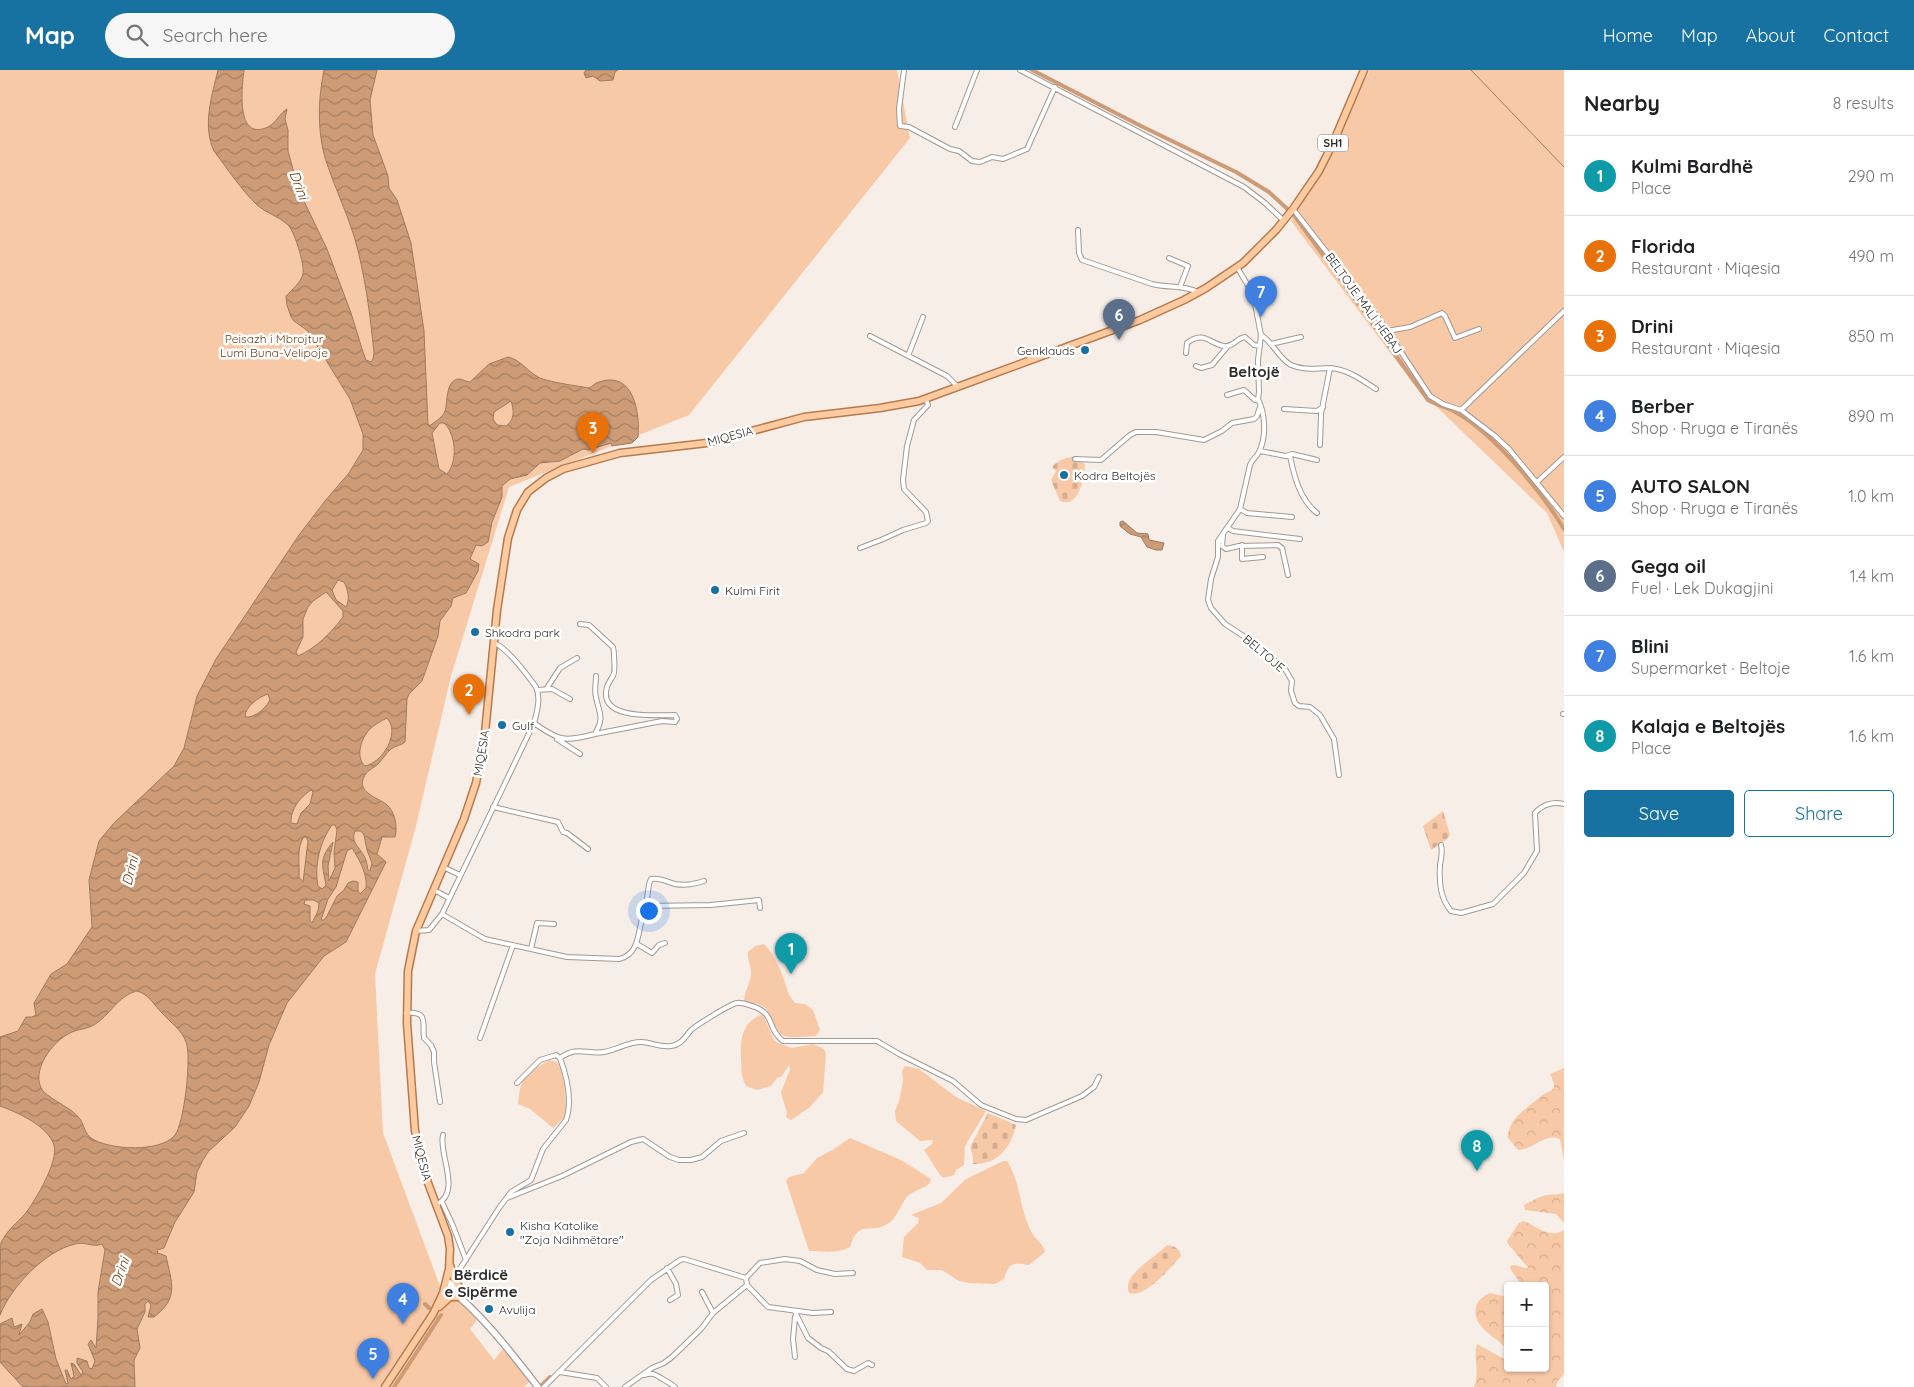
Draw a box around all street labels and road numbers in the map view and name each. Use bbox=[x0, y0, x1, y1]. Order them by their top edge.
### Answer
road number: SH1 bbox=[1318, 134, 1348, 152]
street label: BELTOJE MALI HEBAJ bbox=[1322, 249, 1406, 357]
street label: MIQESIA bbox=[706, 423, 755, 449]
street label: BELTOJE bbox=[1240, 631, 1288, 675]
street label: MIQESIA bbox=[470, 729, 492, 777]
street label: MIQESIA bbox=[409, 1134, 435, 1183]

